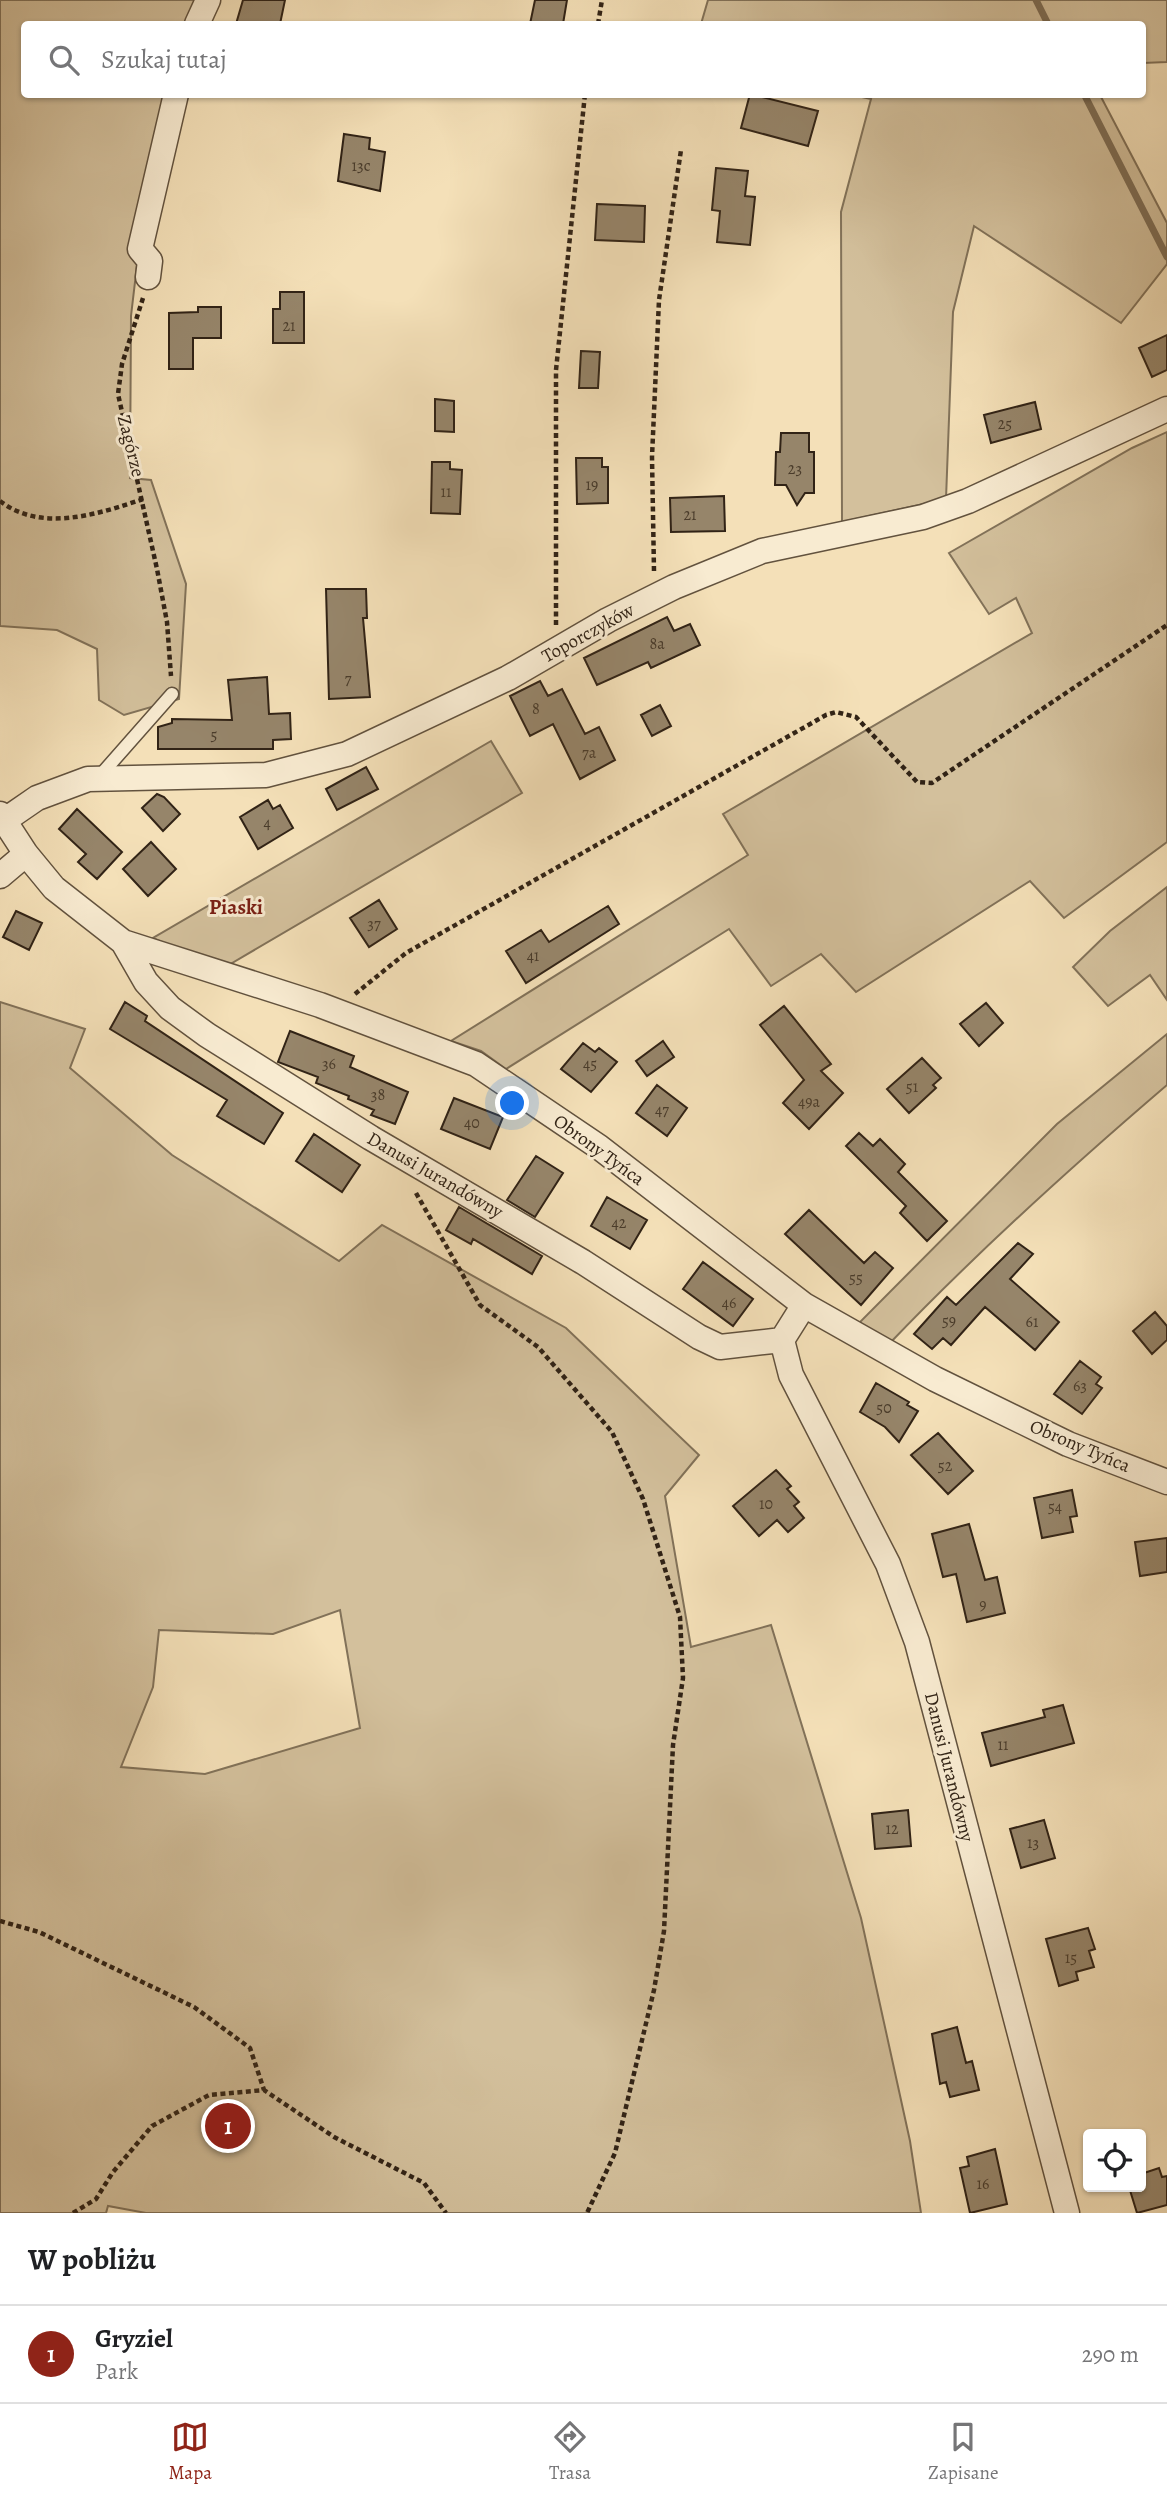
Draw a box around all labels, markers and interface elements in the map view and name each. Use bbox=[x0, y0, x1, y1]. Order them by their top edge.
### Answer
search box bbox=[21, 21, 1146, 98]
icon: search bbox=[45, 41, 83, 79]
text: Szukaj tutaj bbox=[101, 42, 227, 77]
house number: 13c bbox=[352, 155, 371, 177]
house number: 21 bbox=[282, 315, 296, 337]
street label: Zagórze bbox=[111, 412, 151, 480]
house number: 25 bbox=[998, 413, 1012, 435]
house number: 23 bbox=[788, 458, 802, 480]
house number: 19 bbox=[586, 474, 598, 496]
house number: 11 bbox=[441, 481, 452, 503]
house number: 21 bbox=[683, 504, 697, 526]
street label: Toporczyków bbox=[537, 597, 640, 669]
house number: 8a bbox=[649, 633, 665, 655]
house number: 7 bbox=[345, 668, 352, 690]
house number: 8 bbox=[532, 698, 540, 720]
house number: 5 bbox=[211, 724, 218, 746]
house number: 7a bbox=[582, 742, 597, 764]
house number: 4 bbox=[263, 812, 271, 834]
district label: Piaski bbox=[209, 893, 263, 921]
house number: 37 bbox=[367, 913, 381, 935]
house number: 41 bbox=[527, 945, 540, 967]
house number: 36 bbox=[322, 1053, 336, 1075]
house number: 45 bbox=[583, 1053, 597, 1075]
house number: 51 bbox=[906, 1076, 919, 1098]
house number: 38 bbox=[371, 1084, 385, 1106]
your location bbox=[495, 1086, 529, 1120]
house number: 49a bbox=[798, 1091, 821, 1113]
house number: 47 bbox=[655, 1099, 669, 1121]
street label: Obrony Tyńca bbox=[548, 1108, 650, 1192]
house number: 40 bbox=[464, 1112, 480, 1134]
street label: Danusi Jurandówny bbox=[362, 1125, 508, 1225]
house number: 42 bbox=[612, 1212, 627, 1234]
house number: 55 bbox=[849, 1267, 863, 1289]
house number: 46 bbox=[722, 1292, 736, 1314]
house number: 59 bbox=[942, 1310, 956, 1332]
house number: 61 bbox=[1026, 1311, 1039, 1333]
house number: 63 bbox=[1073, 1375, 1087, 1397]
house number: 50 bbox=[876, 1397, 892, 1419]
street label: Obrony Tyńca bbox=[1026, 1413, 1134, 1479]
house number: 52 bbox=[938, 1455, 953, 1477]
house number: 10 bbox=[759, 1493, 773, 1515]
house number: 54 bbox=[1048, 1496, 1062, 1518]
house number: 9 bbox=[979, 1594, 987, 1616]
street label: Danusi Jurandówny bbox=[918, 1690, 980, 1845]
house number: 11 bbox=[998, 1734, 1009, 1756]
house number: 12 bbox=[885, 1818, 899, 1840]
house number: 13 bbox=[1027, 1832, 1039, 1854]
house number: 15 bbox=[1065, 1947, 1077, 1969]
pin: 1 bbox=[205, 2100, 251, 2152]
map controls bbox=[1083, 2129, 1146, 2192]
button: locate bbox=[1083, 2129, 1146, 2192]
house number: 16 bbox=[977, 2173, 989, 2195]
text: W pobliżu bbox=[28, 2239, 156, 2279]
text: Gryziel bbox=[95, 2321, 173, 2356]
text: 1 bbox=[47, 2339, 55, 2370]
text: 290 m bbox=[1082, 2339, 1139, 2370]
text: Park bbox=[95, 2356, 138, 2387]
tab: Mapa bbox=[168, 2418, 212, 2486]
tab: Trasa bbox=[549, 2418, 591, 2486]
tab: Zapisane bbox=[928, 2418, 999, 2486]

